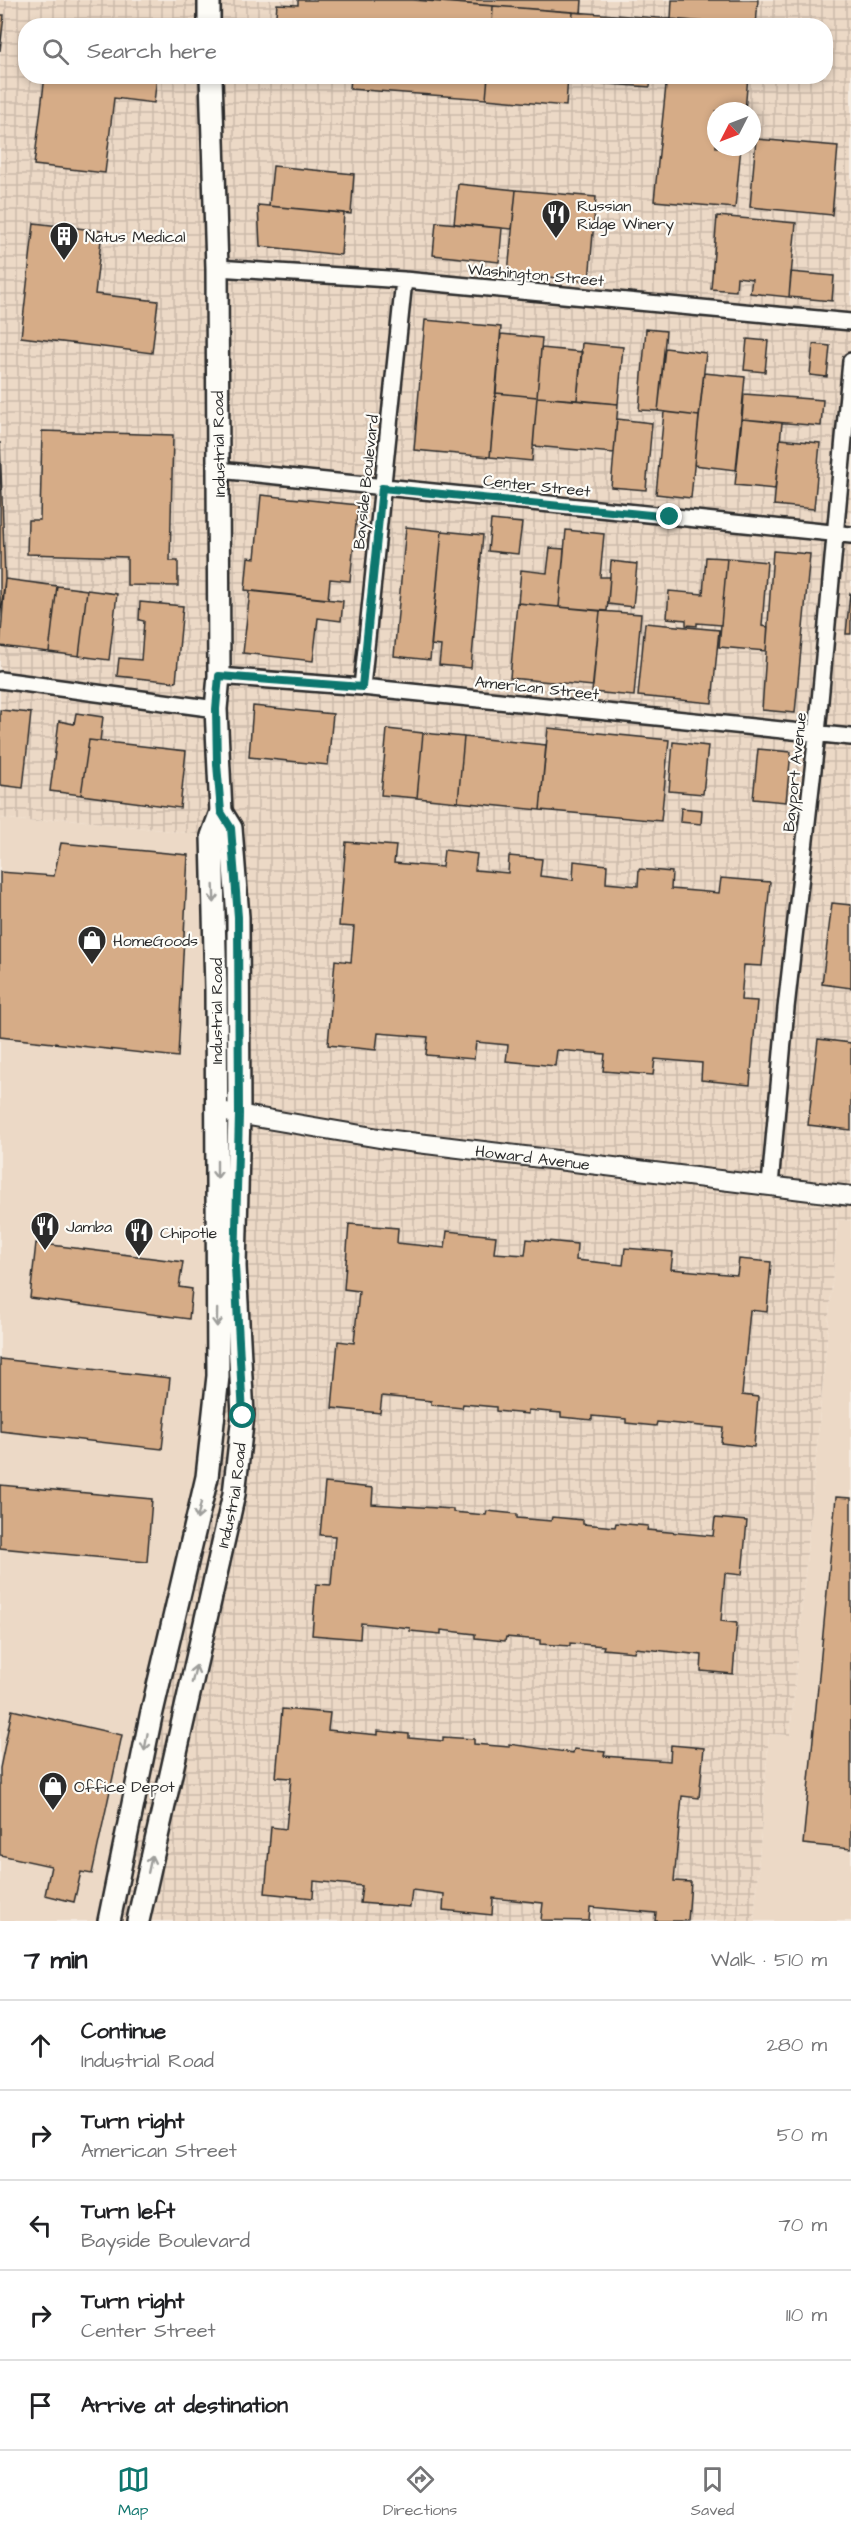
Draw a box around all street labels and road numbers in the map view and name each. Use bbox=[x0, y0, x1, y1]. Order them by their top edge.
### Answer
street label: Washington Street bbox=[467, 258, 606, 293]
street label: Industrial Road bbox=[207, 391, 231, 497]
street label: Bayside Boulevard bbox=[348, 414, 385, 551]
street label: Center Street bbox=[482, 469, 592, 503]
street label: American Street bbox=[474, 671, 601, 706]
street label: Bayport Avenue bbox=[778, 711, 813, 833]
street label: Industrial Road bbox=[206, 958, 228, 1064]
street label: Howard Avenue bbox=[474, 1140, 591, 1176]
street label: Industrial Road bbox=[212, 1442, 252, 1550]

